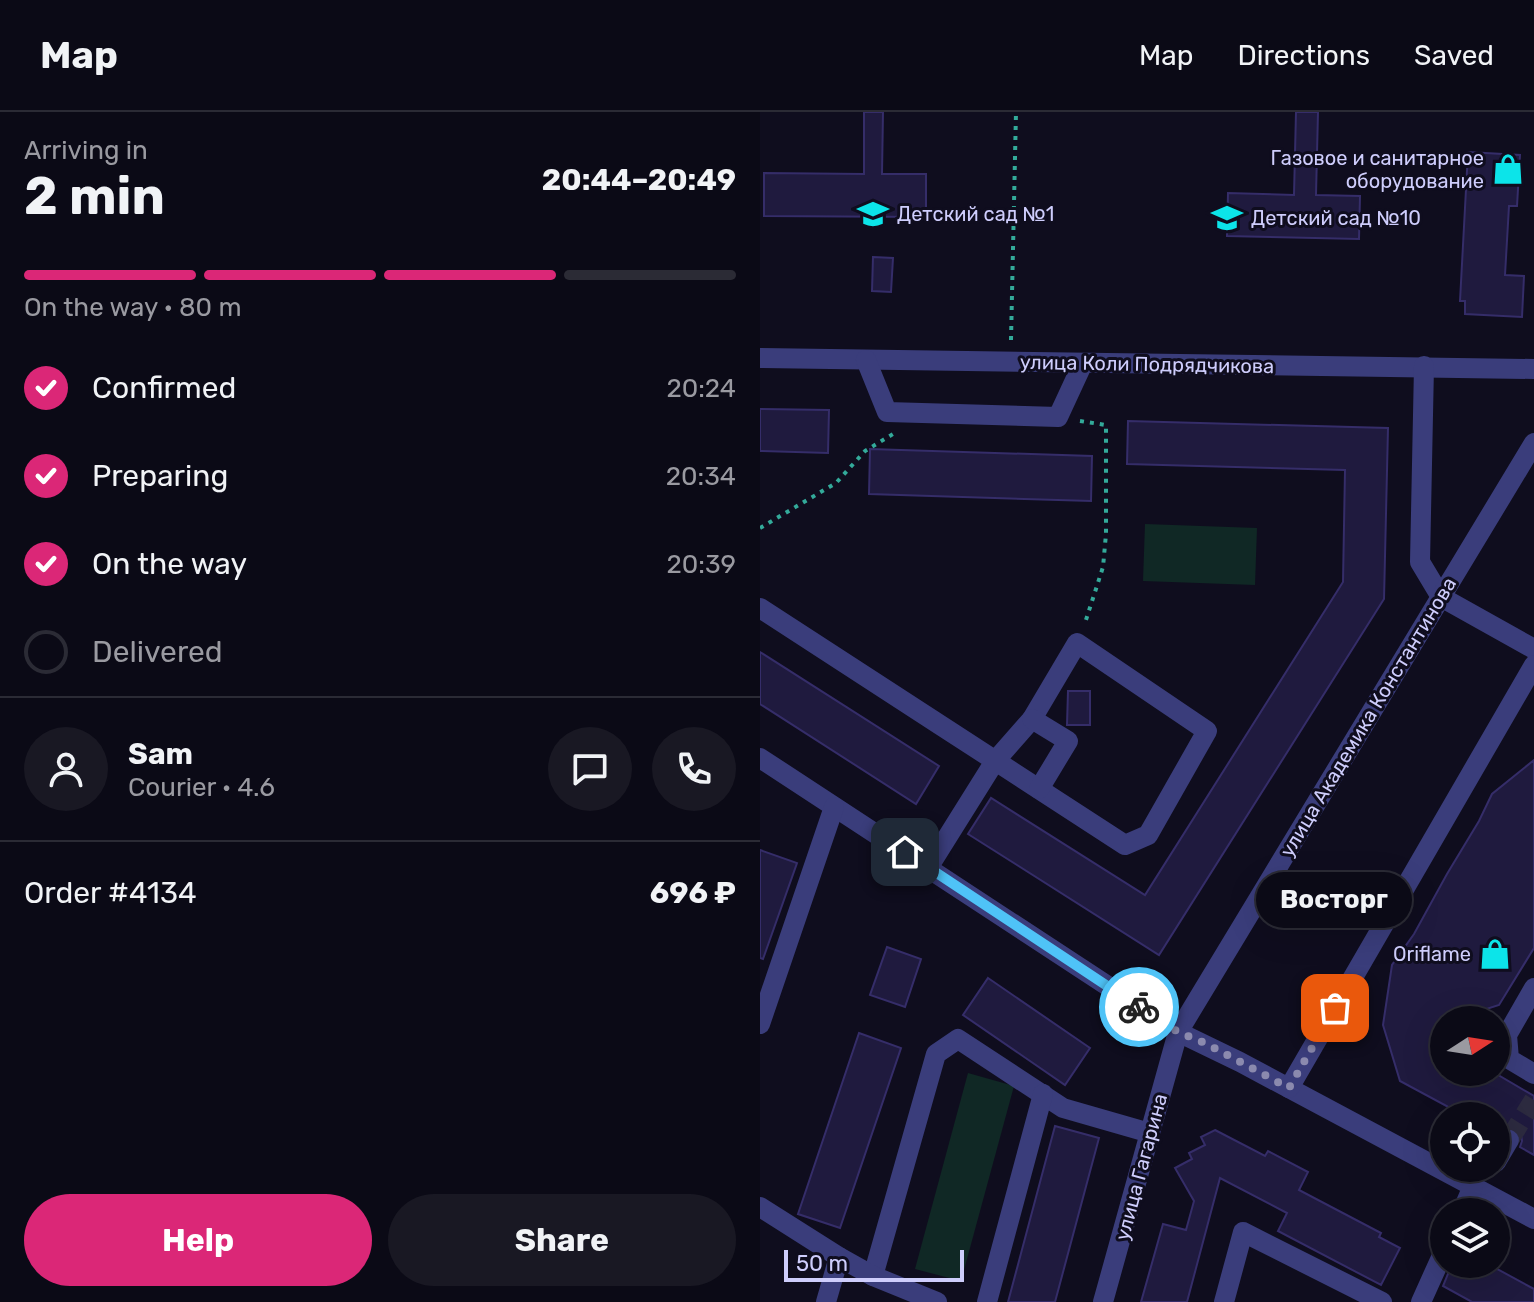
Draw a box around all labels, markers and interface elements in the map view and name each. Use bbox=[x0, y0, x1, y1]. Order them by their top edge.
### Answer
text: Map bbox=[40, 32, 118, 78]
text: Map bbox=[1139, 39, 1193, 72]
text: Directions bbox=[1237, 39, 1370, 72]
text: Saved bbox=[1414, 39, 1494, 72]
text: Arriving in bbox=[24, 135, 148, 166]
place label: Газовое и санитарное оборудование bbox=[1270, 146, 1484, 193]
shop icon: Газовое и санитарное оборудование bbox=[1491, 152, 1525, 186]
text: 20:44–20:49 bbox=[542, 162, 736, 198]
text: 2 min bbox=[24, 165, 165, 227]
school or university icon: Детский сад №1 bbox=[856, 197, 890, 231]
school or university icon: Детский сад №10 bbox=[1210, 201, 1244, 235]
place label: Детский сад №1 bbox=[897, 202, 1054, 226]
place label: Детский сад №10 bbox=[1251, 206, 1421, 230]
text: On the way · 80 m bbox=[24, 292, 242, 323]
street label: улица Коли Подрядчикова bbox=[1020, 350, 1274, 378]
icon: check bbox=[24, 366, 68, 410]
text: Confirmed bbox=[92, 370, 236, 406]
text: 20:24 bbox=[666, 373, 736, 404]
icon: check bbox=[24, 454, 68, 498]
text: Preparing bbox=[92, 458, 228, 494]
text: 20:34 bbox=[666, 461, 736, 492]
icon: check bbox=[24, 542, 68, 586]
text: On the way bbox=[92, 546, 247, 582]
text: 20:39 bbox=[667, 549, 736, 580]
street label: улица Академика Константинова bbox=[1275, 573, 1461, 861]
text: Delivered bbox=[92, 634, 223, 670]
button: person bbox=[24, 727, 108, 811]
button: chat bbox=[548, 727, 632, 811]
button: phone bbox=[652, 727, 736, 811]
text: Sam bbox=[128, 736, 193, 772]
text: Courier · 4.6 bbox=[128, 772, 275, 803]
pin bbox=[871, 818, 939, 886]
icon: home bbox=[883, 830, 927, 874]
callout: Восторг bbox=[1257, 872, 1413, 928]
text: Order #4134 bbox=[24, 875, 197, 911]
text: 696 ₽ bbox=[650, 875, 736, 911]
text: Восторг bbox=[1280, 884, 1388, 915]
shop icon: Oriflame bbox=[1478, 937, 1512, 971]
place label: Oriflame bbox=[1393, 942, 1471, 966]
courier bbox=[1099, 967, 1179, 1047]
pin bbox=[1301, 974, 1369, 1042]
icon: bike bbox=[1117, 985, 1161, 1029]
icon: bag bbox=[1313, 986, 1357, 1030]
north arrow bbox=[1430, 1006, 1510, 1086]
map controls bbox=[1430, 1006, 1510, 1278]
street label: улица Гагарина bbox=[1110, 1091, 1172, 1243]
button: locate bbox=[1430, 1102, 1510, 1182]
button: Help bbox=[24, 1194, 372, 1286]
button: Share bbox=[388, 1194, 736, 1286]
button: layers bbox=[1430, 1198, 1510, 1278]
scale bar bbox=[784, 1246, 964, 1282]
text: 50 m bbox=[796, 1250, 848, 1277]

